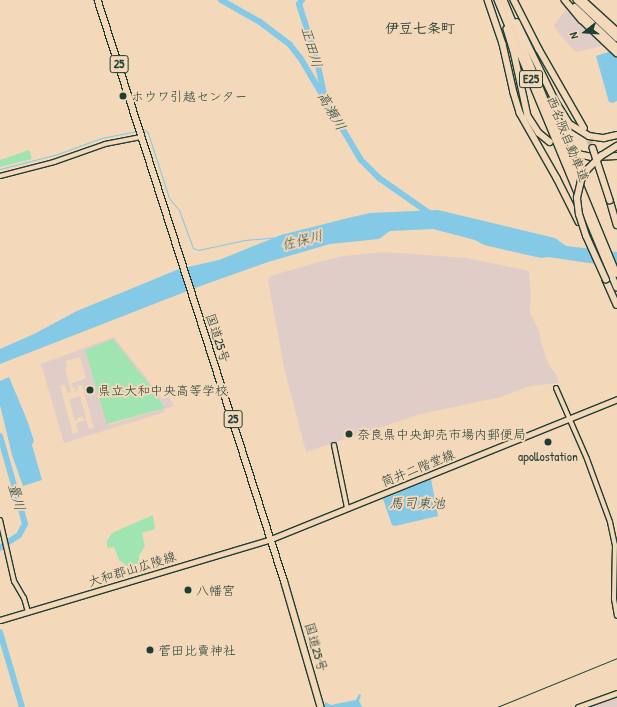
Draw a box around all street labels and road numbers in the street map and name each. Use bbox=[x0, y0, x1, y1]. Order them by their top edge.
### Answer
road number: 25 bbox=[109, 54, 129, 74]
road number: E25 bbox=[519, 69, 543, 89]
street label: 西名阪自動車道 bbox=[544, 94, 592, 184]
street label: 国道25号 bbox=[203, 312, 233, 364]
road number: 25 bbox=[223, 409, 243, 429]
street label: 筒井二階堂線 bbox=[379, 446, 457, 490]
street label: 大和郡山広陵線 bbox=[86, 548, 178, 590]
street label: 国道25号 bbox=[302, 621, 330, 673]

